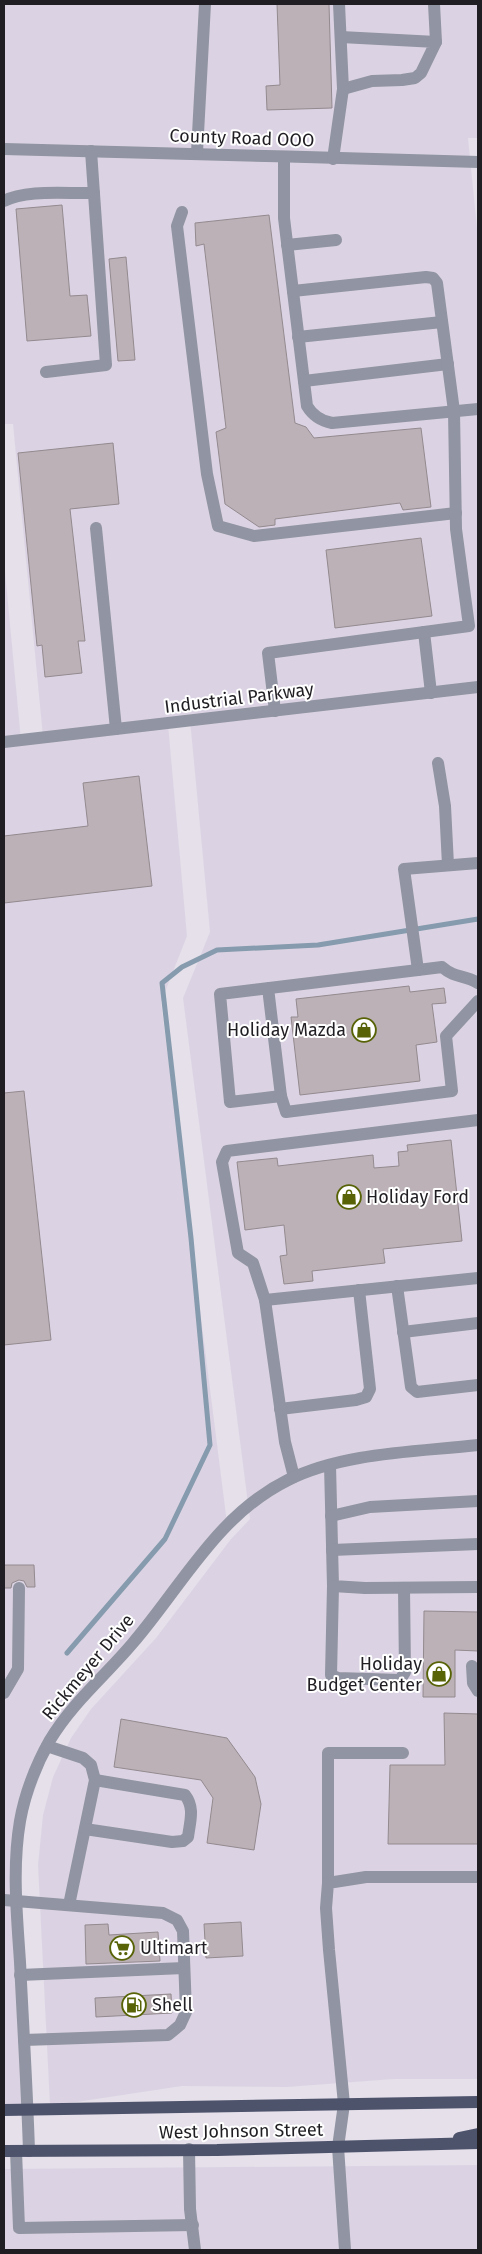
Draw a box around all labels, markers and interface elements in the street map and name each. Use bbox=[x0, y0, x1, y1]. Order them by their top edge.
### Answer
street label: County Road OOO bbox=[169, 124, 315, 152]
street label: Industrial Parkway bbox=[163, 678, 315, 718]
shop icon: Holiday Mazda bbox=[351, 1017, 377, 1043]
place label: Holiday Mazda bbox=[227, 1019, 346, 1041]
shop icon: Holiday Ford bbox=[336, 1184, 362, 1210]
place label: Holiday Ford bbox=[366, 1186, 469, 1208]
street label: Rickmeyer Drive bbox=[37, 1610, 139, 1724]
place label: Holiday Budget Center bbox=[307, 1653, 422, 1696]
shop icon: Holiday Budget Center bbox=[426, 1661, 452, 1687]
supermarket icon: Ultimart bbox=[109, 1935, 135, 1961]
place label: Ultimart bbox=[140, 1937, 208, 1959]
fuel station icon: Shell bbox=[121, 1992, 147, 2018]
place label: Shell bbox=[152, 1994, 193, 2016]
street label: West Johnson Street bbox=[159, 2119, 324, 2143]

